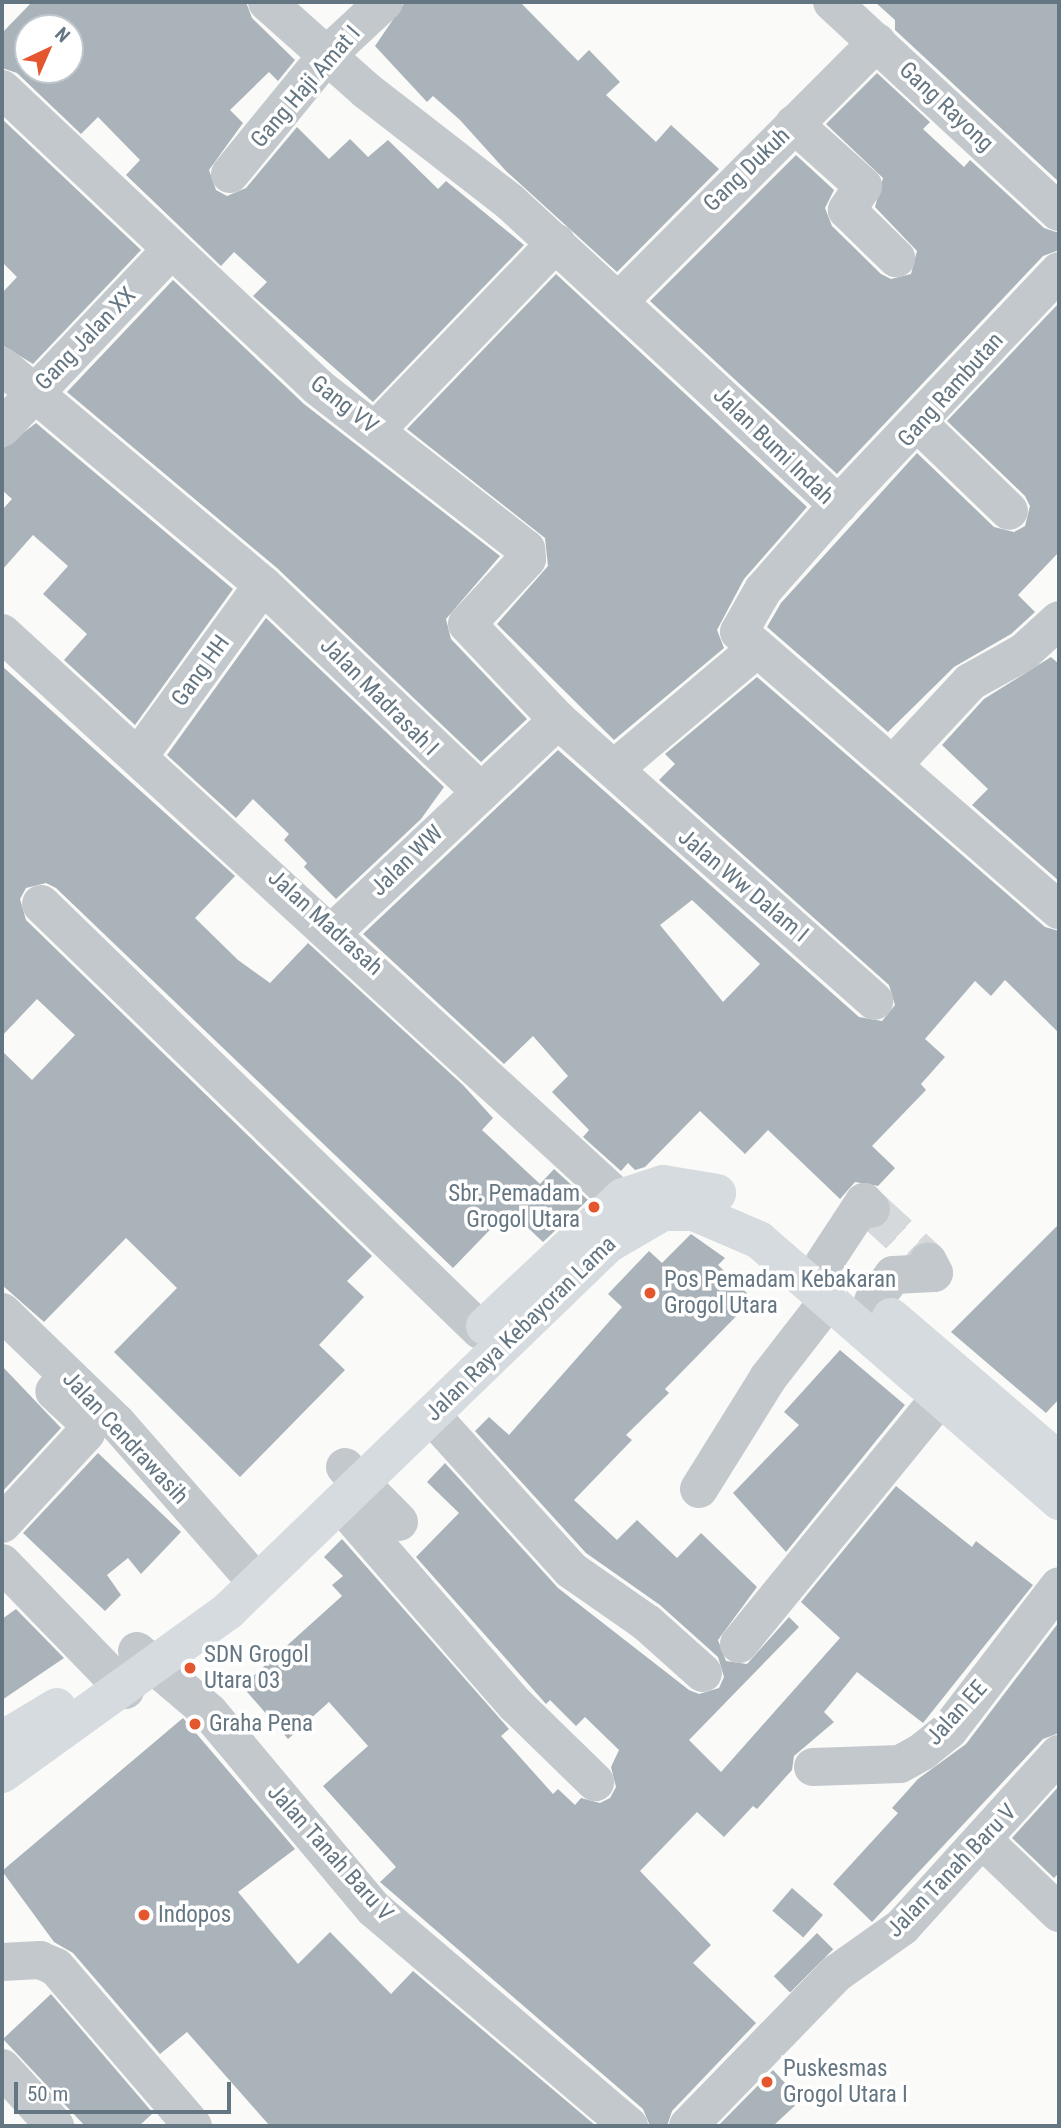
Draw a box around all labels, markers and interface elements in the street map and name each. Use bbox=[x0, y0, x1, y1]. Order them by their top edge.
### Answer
north arrow bbox=[14, 14, 84, 84]
street label: Gang Haji Amat I bbox=[245, 20, 367, 154]
text: N bbox=[50, 23, 75, 47]
street label: Gang Rayong bbox=[893, 56, 999, 158]
street label: Gang Dukuh bbox=[698, 122, 796, 218]
street label: Gang Jalan XX bbox=[30, 282, 142, 396]
street label: Gang Rambutan bbox=[892, 327, 1010, 453]
street label: Gang VV bbox=[305, 370, 383, 440]
street label: Jalan Bumi Indah bbox=[707, 382, 839, 510]
street label: Gang HH bbox=[166, 630, 236, 712]
street label: Jalan Madrasah I bbox=[314, 632, 444, 762]
street label: Jalan WW bbox=[365, 820, 449, 902]
street label: Jalan Ww Dalam I bbox=[672, 824, 814, 948]
street label: Jalan Madrasah bbox=[262, 864, 388, 982]
place label: Sbr. Pemadam Grogol Utara bbox=[448, 1180, 580, 1234]
marker: Sbr. Pemadam Grogol Utara bbox=[586, 1199, 602, 1215]
street label: Jalan Raya Kebayoran Lama bbox=[420, 1231, 622, 1427]
place label: Pos Pemadam Kebakaran Grogol Utara bbox=[664, 1266, 896, 1320]
marker: Pos Pemadam Kebakaran Grogol Utara bbox=[642, 1285, 658, 1301]
street label: Jalan Cendrawasih bbox=[56, 1366, 194, 1510]
place label: SDN Grogol Utara 03 bbox=[204, 1641, 309, 1695]
marker: SDN Grogol Utara 03 bbox=[182, 1660, 198, 1676]
street label: Jalan EE bbox=[921, 1675, 993, 1751]
place label: Graha Pena bbox=[209, 1710, 313, 1738]
marker: Graha Pena bbox=[187, 1716, 203, 1732]
street label: Jalan Tanah Baru V bbox=[261, 1779, 399, 1927]
street label: Jalan Tanah Baru V bbox=[881, 1798, 1023, 1944]
place label: Indopos bbox=[158, 1901, 231, 1929]
marker: Indopos bbox=[136, 1907, 152, 1923]
place label: Puskesmas Grogol Utara I bbox=[783, 2055, 908, 2109]
scale bar bbox=[18, 2068, 234, 2112]
marker: Puskesmas Grogol Utara I bbox=[757, 2072, 777, 2092]
text: 50 m bbox=[27, 2082, 68, 2106]

